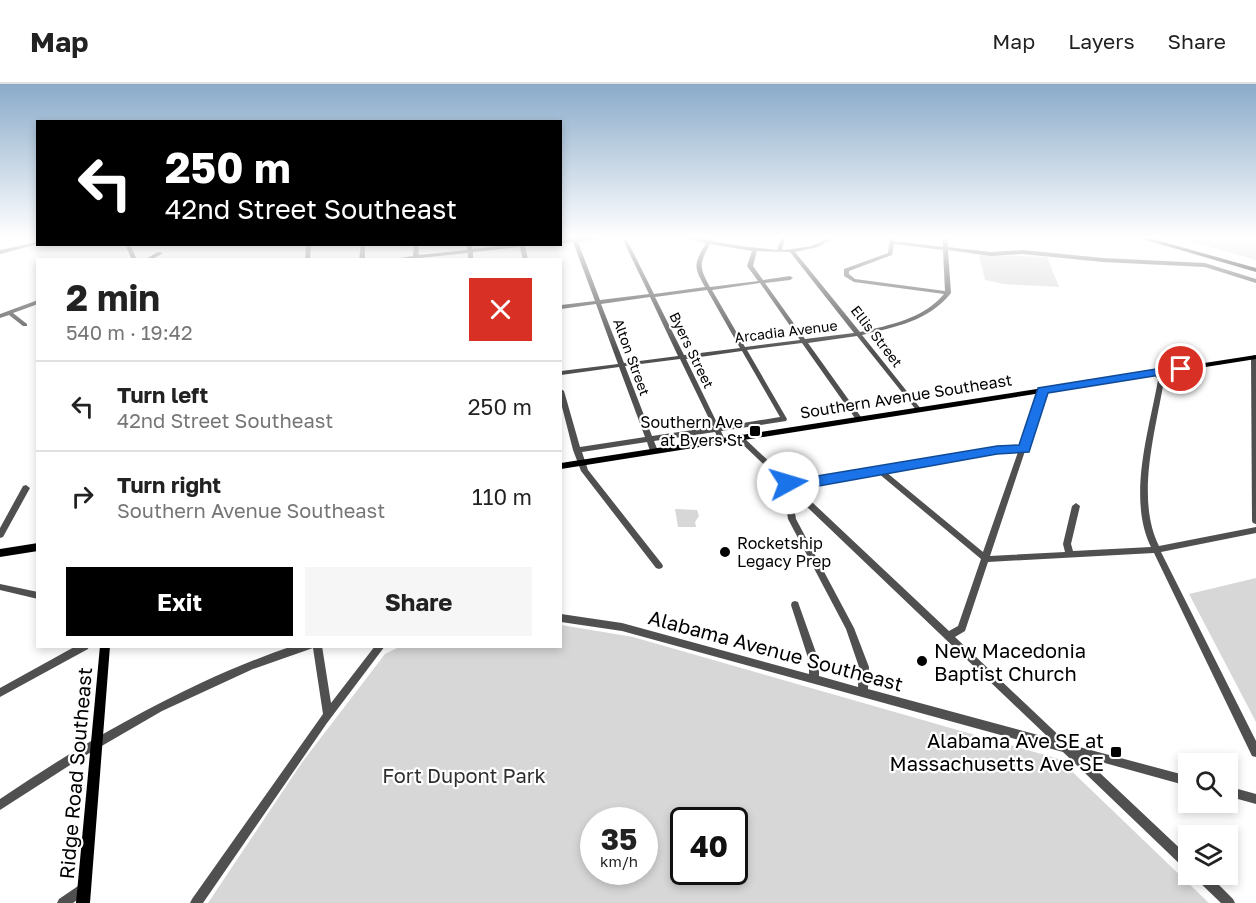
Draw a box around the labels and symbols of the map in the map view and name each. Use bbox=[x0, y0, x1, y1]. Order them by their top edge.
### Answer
street label: Ellis Street bbox=[848, 302, 906, 370]
street label: Byers Street bbox=[666, 309, 718, 391]
street label: Alton Street bbox=[610, 316, 654, 398]
street label: Arcadia Avenue bbox=[734, 316, 838, 346]
pin bbox=[1155, 343, 1206, 394]
street label: Southern Avenue Southeast bbox=[798, 369, 1014, 423]
place label: Southern Ave at Byers St bbox=[640, 412, 743, 450]
marker: Southern Ave at Byers St bbox=[748, 424, 762, 438]
position arrow bbox=[756, 451, 820, 515]
place label: Rocketship Legacy Prep bbox=[737, 533, 831, 571]
marker: Rocketship Legacy Prep bbox=[718, 545, 732, 559]
street label: Alabama Avenue Southeast bbox=[646, 604, 906, 696]
place label: New Macedonia Baptist Church bbox=[934, 638, 1086, 685]
marker: New Macedonia Baptist Church bbox=[915, 654, 929, 668]
street label: Ridge Road Southeast bbox=[54, 666, 96, 880]
place label: Alabama Ave SE at Massachusetts Ave SE bbox=[890, 728, 1104, 775]
marker: Alabama Ave SE at Massachusetts Ave SE bbox=[1109, 745, 1123, 759]
park label: Fort Dupont Park bbox=[382, 763, 546, 787]
speed limit sign: 40 bbox=[670, 807, 748, 885]

